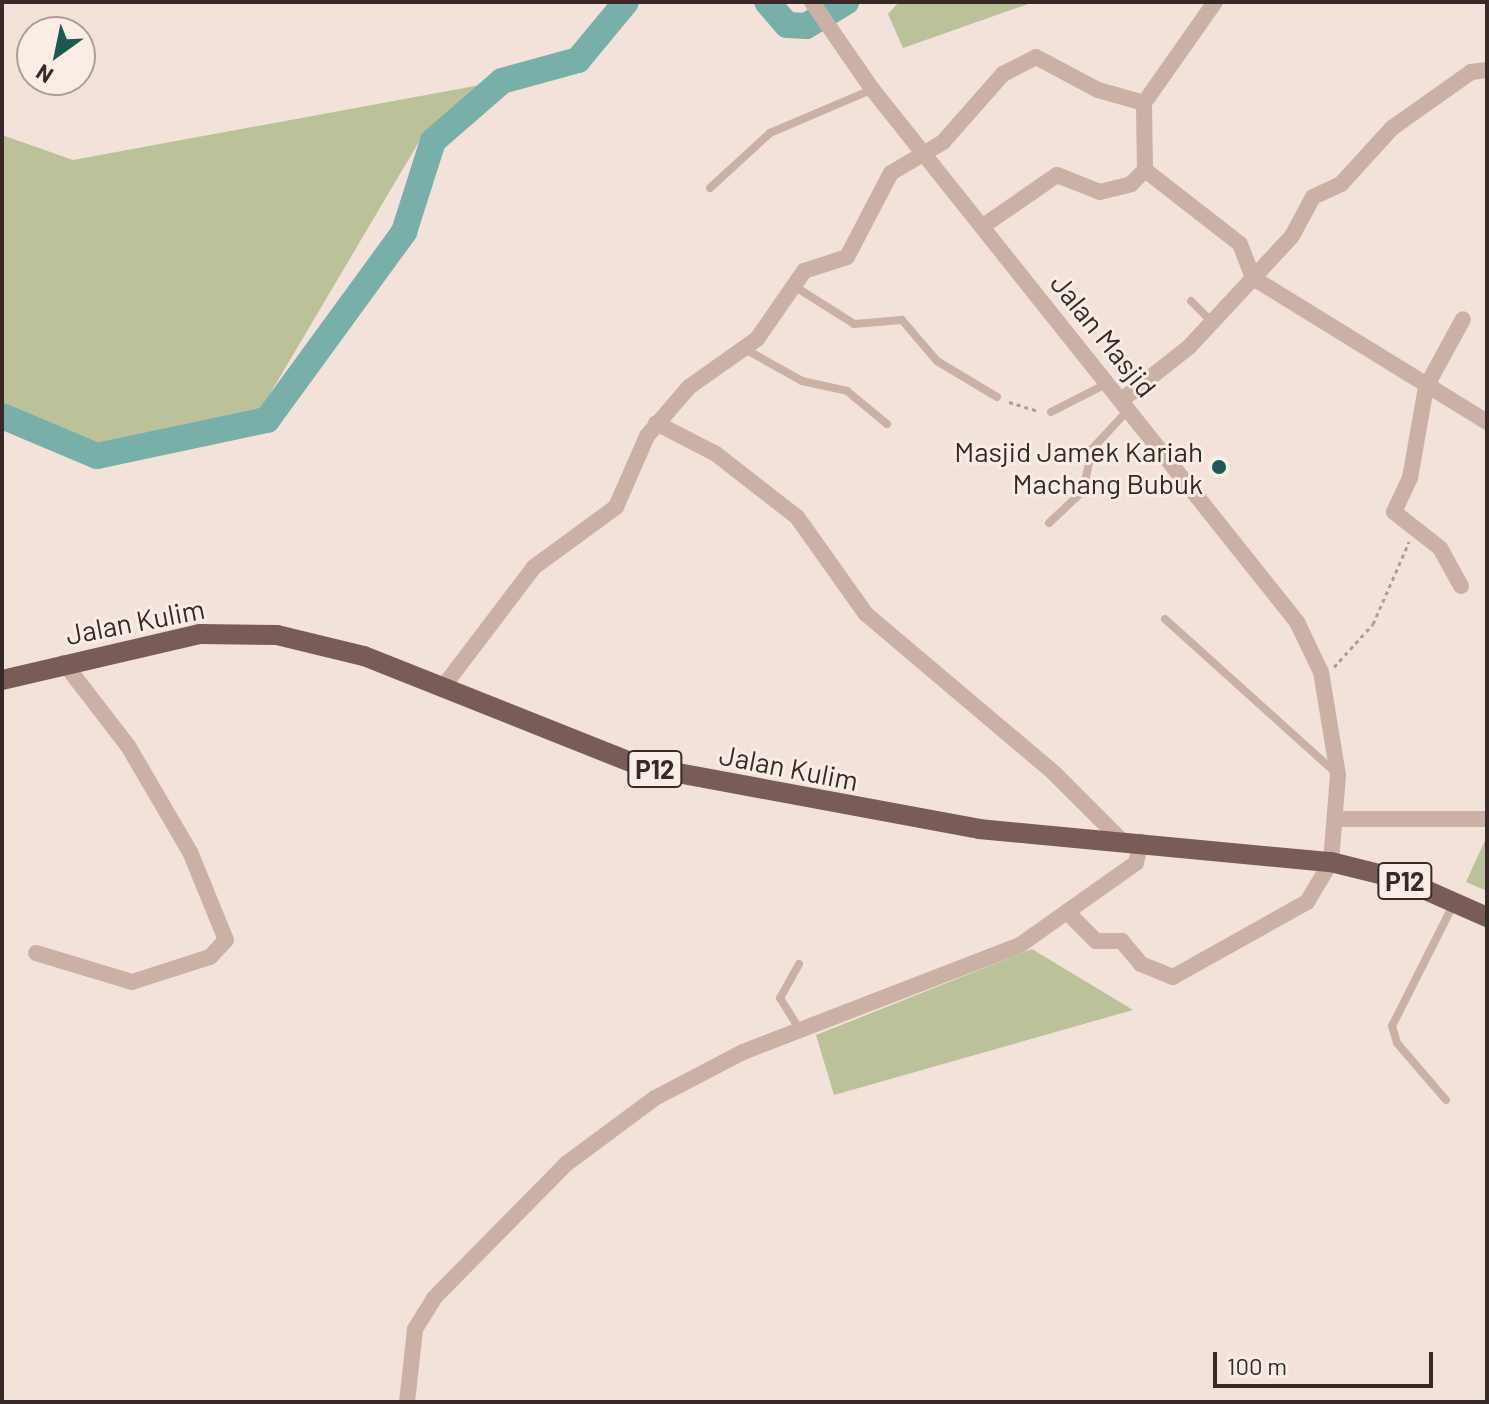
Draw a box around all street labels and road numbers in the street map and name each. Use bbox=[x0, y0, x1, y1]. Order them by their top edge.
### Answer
street label: Jalan Masjid bbox=[1044, 267, 1164, 403]
street label: Jalan Kulim bbox=[63, 591, 207, 651]
street label: Jalan Kulim bbox=[717, 737, 861, 797]
road number: P12 bbox=[627, 747, 683, 791]
road number: P12 bbox=[1377, 859, 1433, 903]

